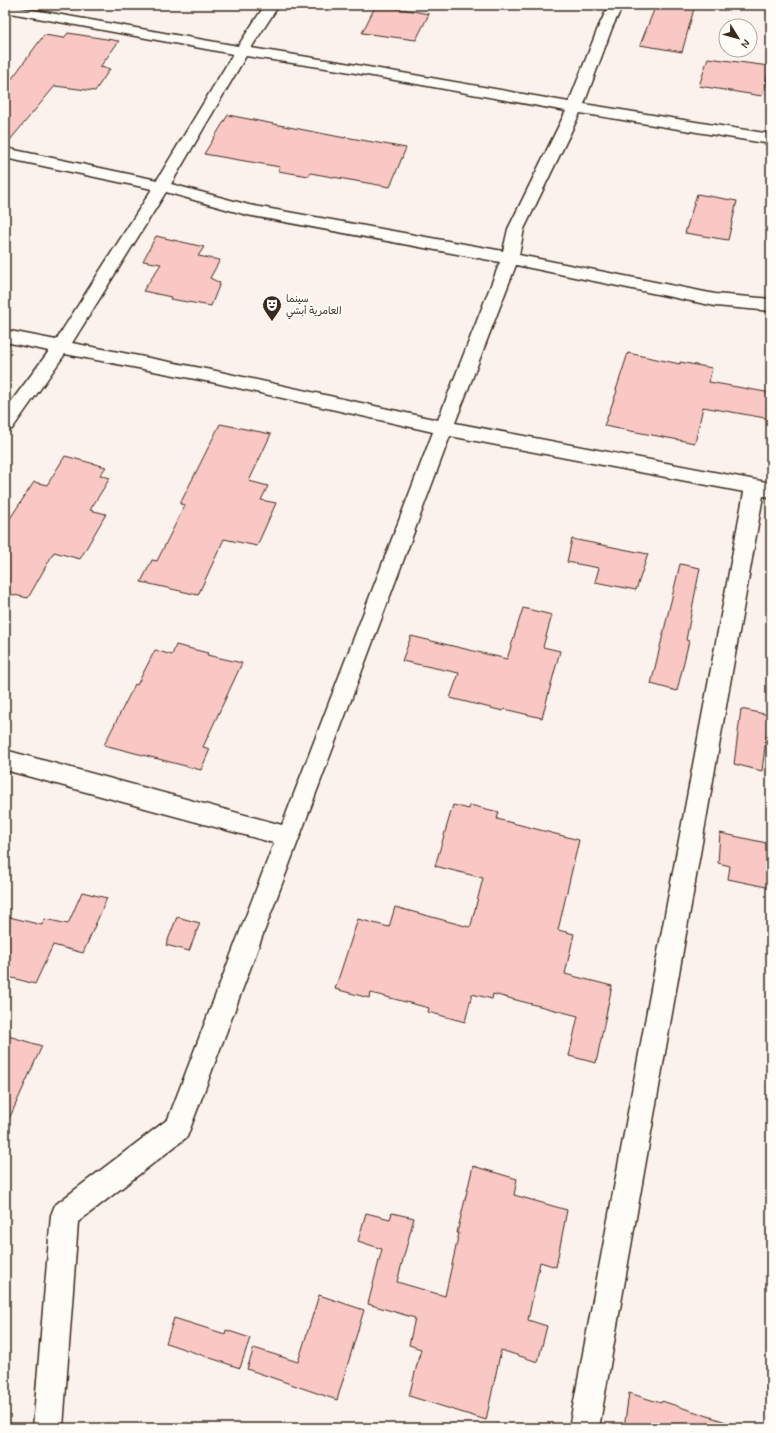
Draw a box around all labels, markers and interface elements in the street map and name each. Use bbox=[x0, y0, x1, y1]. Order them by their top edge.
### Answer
north arrow bbox=[718, 18, 758, 58]
text: N bbox=[737, 36, 753, 51]
place label: سينما العامرية أبشي bbox=[286, 293, 341, 320]
theatre icon: سينما العامرية أبشي bbox=[261, 294, 283, 322]

